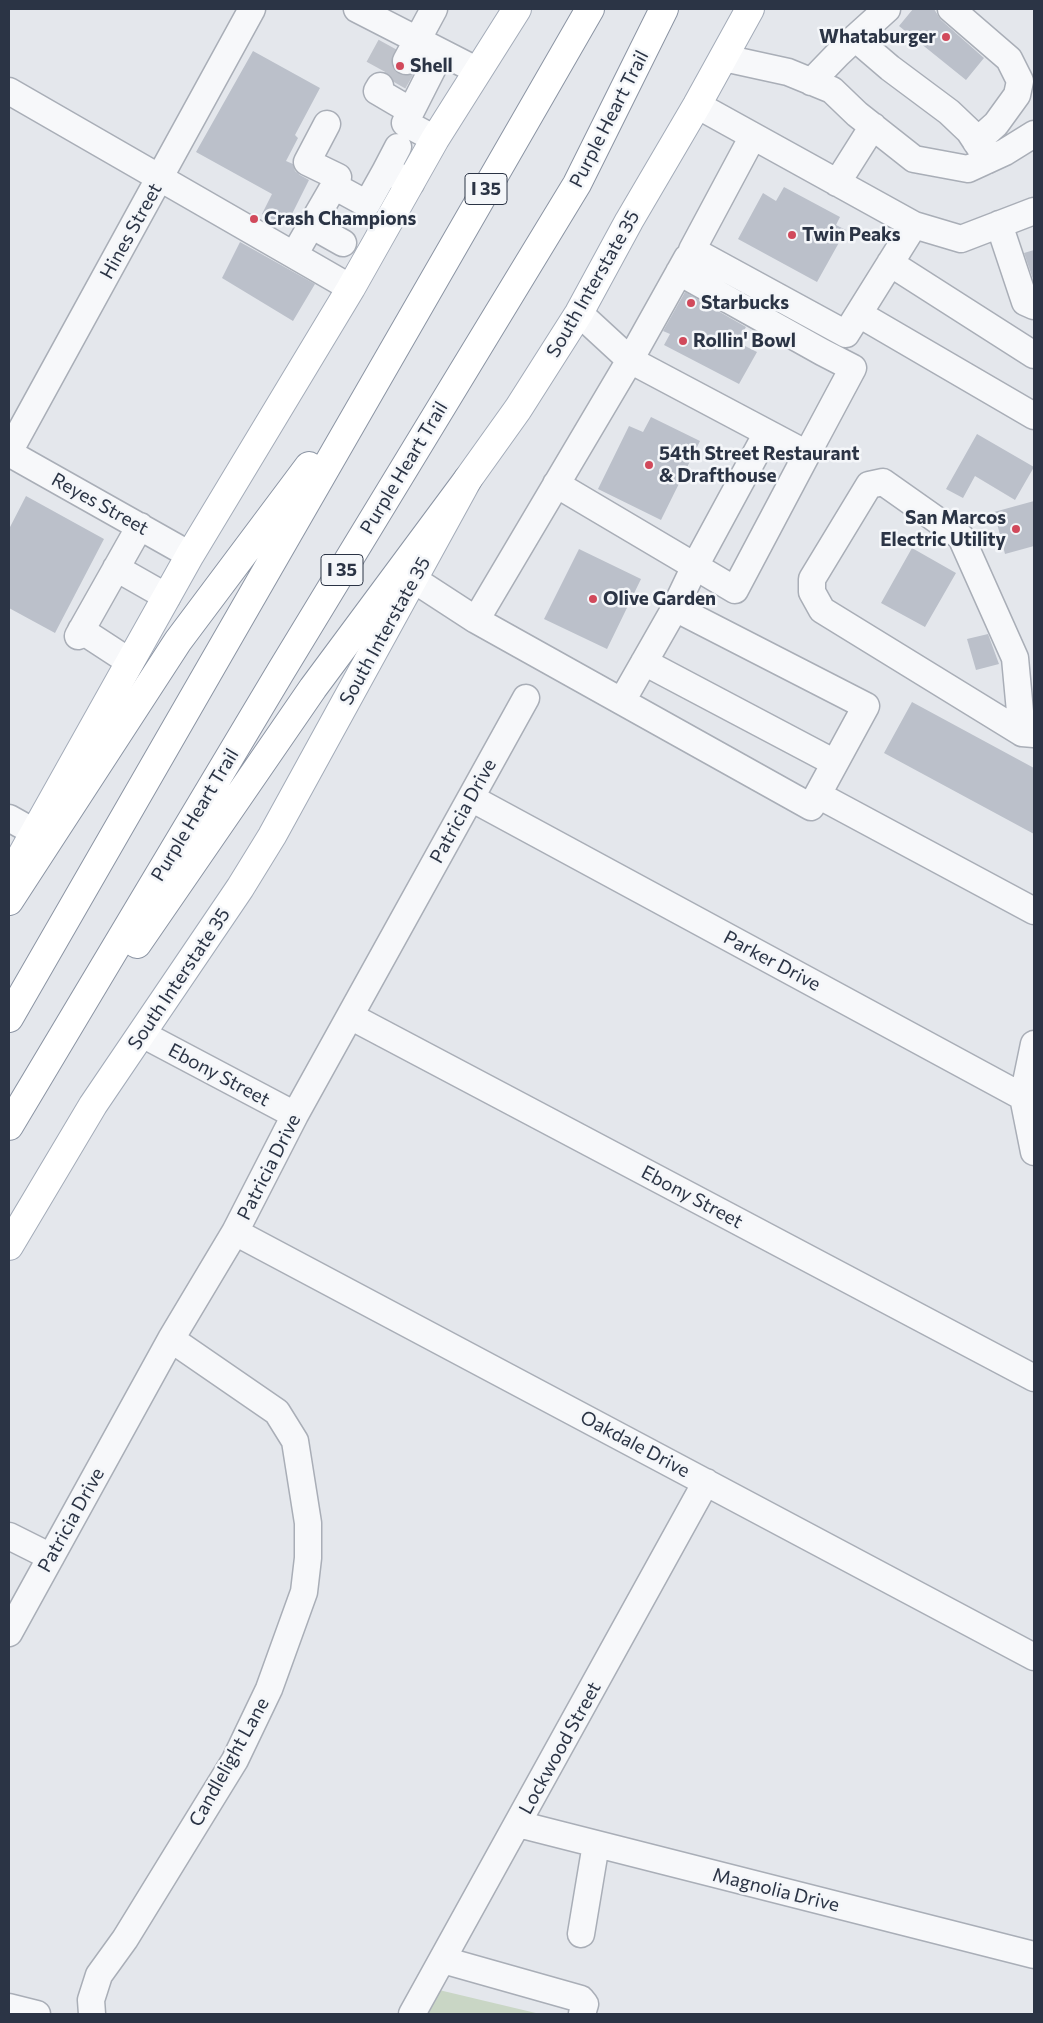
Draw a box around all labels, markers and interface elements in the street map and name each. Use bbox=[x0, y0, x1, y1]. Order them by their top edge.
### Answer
place label: Whataburger bbox=[819, 26, 936, 48]
marker: Whataburger bbox=[940, 31, 952, 43]
street label: Purple Heart Trail bbox=[565, 47, 653, 191]
place label: Shell bbox=[410, 55, 453, 77]
marker: Shell bbox=[394, 60, 406, 72]
road number: I 35 bbox=[465, 173, 507, 204]
street label: Hines Street bbox=[95, 179, 167, 283]
street label: South Interstate 35 bbox=[542, 206, 644, 362]
place label: Crash Champions bbox=[264, 208, 416, 230]
marker: Crash Champions bbox=[248, 213, 260, 225]
place label: Twin Peaks bbox=[802, 224, 901, 246]
marker: Twin Peaks bbox=[786, 229, 798, 241]
place label: Starbucks bbox=[701, 292, 789, 314]
marker: Starbucks bbox=[685, 297, 697, 309]
place label: Rollin' Bowl bbox=[693, 330, 796, 352]
marker: Rollin' Bowl bbox=[677, 335, 689, 347]
street label: Purple Heart Trail bbox=[355, 398, 453, 538]
place label: 54th Street Restaurant & Drafthouse bbox=[659, 443, 860, 487]
marker: 54th Street Restaurant & Drafthouse bbox=[643, 459, 655, 471]
street label: Reyes Street bbox=[48, 468, 152, 540]
place label: San Marcos Electric Utility bbox=[880, 507, 1006, 551]
marker: San Marcos Electric Utility bbox=[1010, 523, 1022, 535]
street label: South Interstate 35 bbox=[335, 553, 435, 709]
road number: I 35 bbox=[321, 554, 363, 586]
place label: Olive Garden bbox=[603, 588, 716, 610]
marker: Olive Garden bbox=[587, 593, 599, 605]
street label: Purple Heart Trail bbox=[146, 745, 244, 885]
street label: Patricia Drive bbox=[425, 755, 501, 867]
street label: South Interstate 35 bbox=[123, 904, 235, 1054]
street label: Parker Drive bbox=[720, 926, 824, 996]
street label: Ebony Street bbox=[164, 1039, 274, 1111]
street label: Patricia Drive bbox=[233, 1110, 305, 1224]
street label: Ebony Street bbox=[637, 1161, 747, 1233]
street label: Oakdale Drive bbox=[576, 1406, 694, 1482]
street label: Patricia Drive bbox=[33, 1464, 109, 1576]
street label: Lockwood Street bbox=[514, 1678, 606, 1818]
street label: Candlelight Lane bbox=[184, 1694, 274, 1830]
street label: Magnolia Drive bbox=[710, 1863, 842, 1917]

